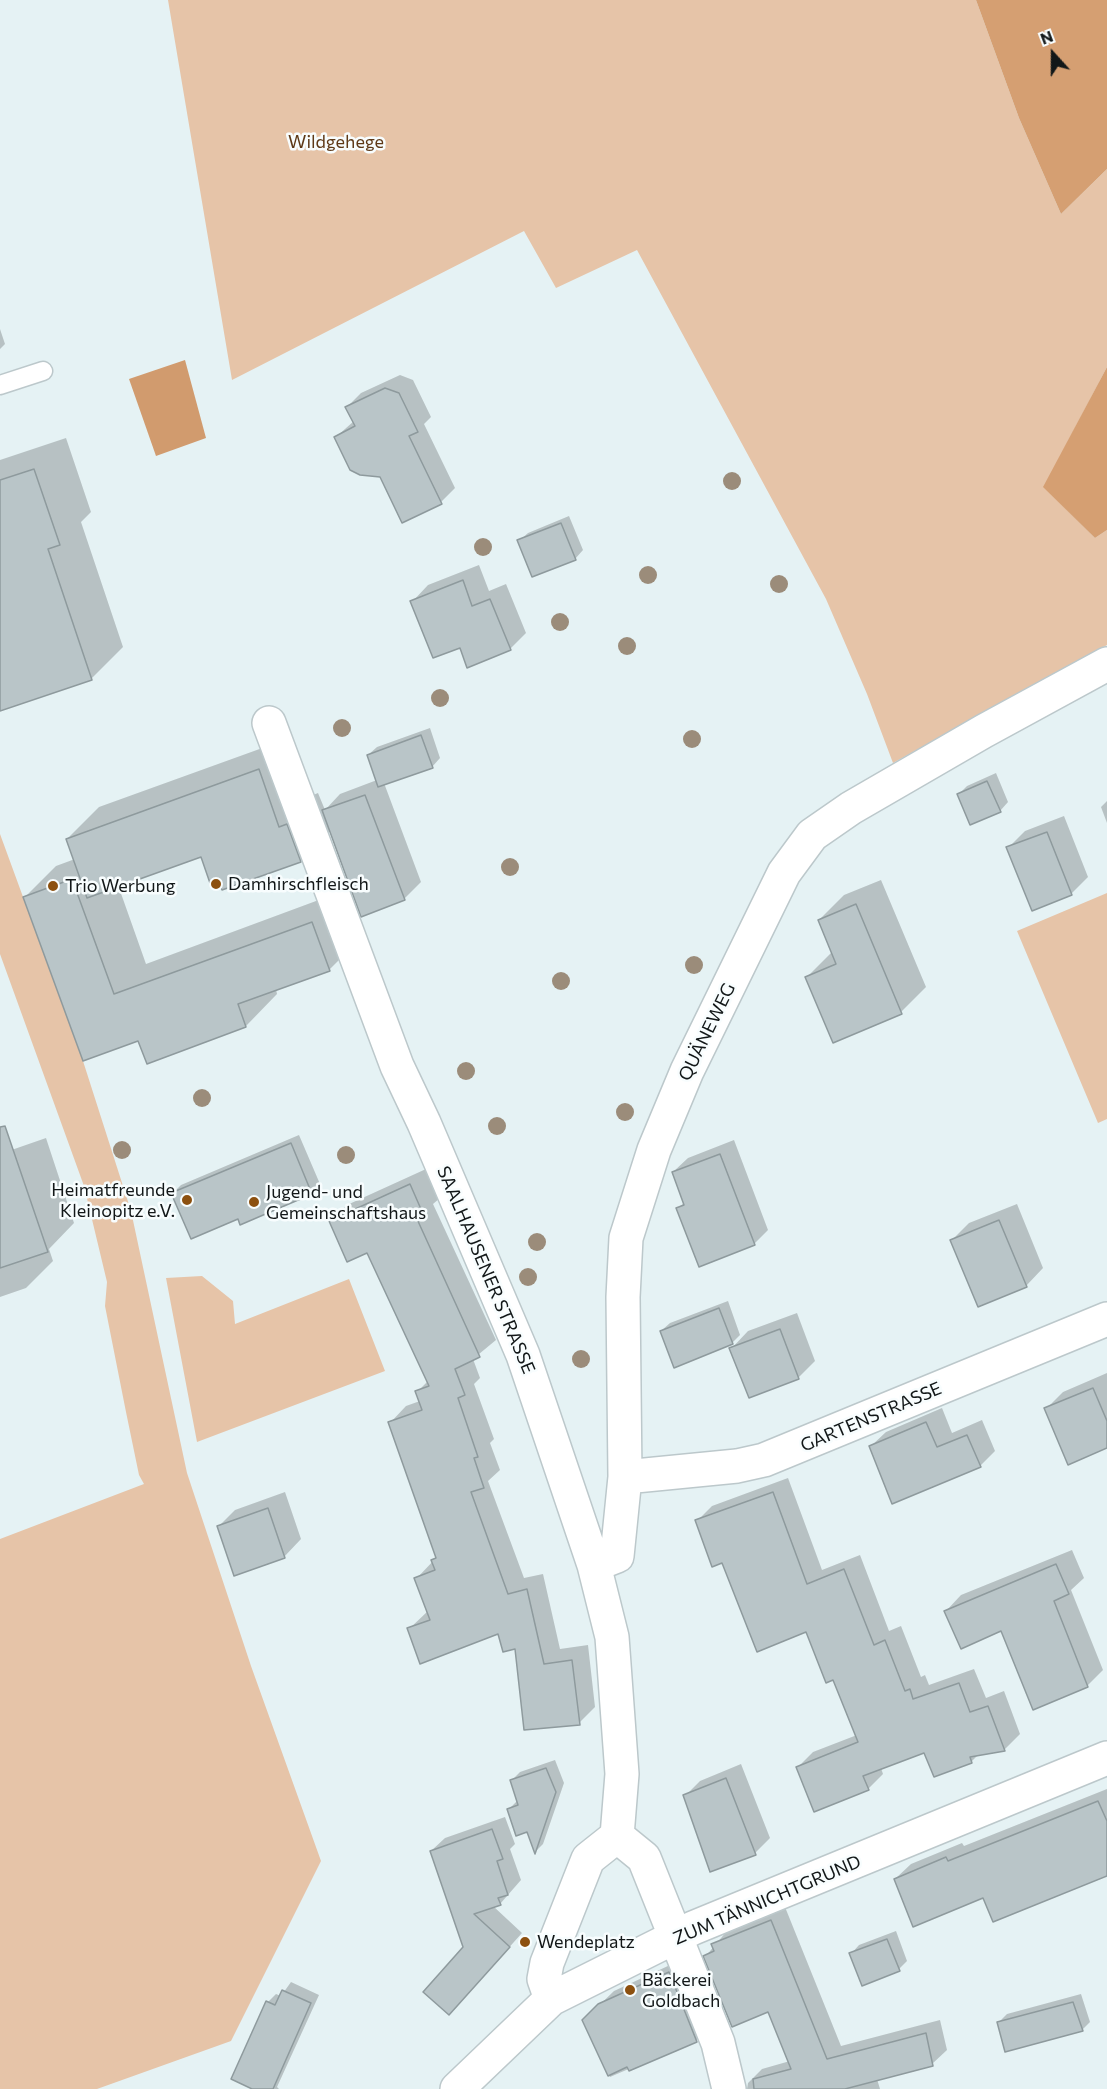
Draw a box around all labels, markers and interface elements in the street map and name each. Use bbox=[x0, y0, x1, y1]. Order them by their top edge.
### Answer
north arrow bbox=[1023, 24, 1083, 84]
text: N bbox=[1037, 26, 1055, 48]
park label: Wildgehege bbox=[288, 131, 384, 153]
place label: Damhirschfleisch bbox=[228, 873, 369, 895]
place label: Trio Werbung bbox=[65, 875, 176, 897]
marker: Damhirschfleisch bbox=[209, 877, 223, 891]
marker: Trio Werbung bbox=[46, 879, 60, 893]
street label: QUÄNEWEG bbox=[674, 980, 740, 1084]
street label: SAALHAUSENER STRASSE bbox=[432, 1163, 540, 1377]
place label: Heimatfreunde Kleinopitz e.V. bbox=[51, 1179, 175, 1222]
place label: Jugend- und Gemeinschaftshaus bbox=[266, 1181, 426, 1224]
marker: Heimatfreunde Kleinopitz e.V. bbox=[180, 1193, 194, 1207]
marker: Jugend- und Gemeinschaftshaus bbox=[247, 1195, 261, 1209]
street label: GARTENSTRASSE bbox=[797, 1378, 945, 1456]
street label: ZUM TÄNNICHTGRUND bbox=[670, 1851, 864, 1949]
place label: Wendeplatz bbox=[537, 1931, 635, 1953]
marker: Wendeplatz bbox=[518, 1935, 532, 1949]
place label: Bäckerei Goldbach bbox=[642, 1969, 720, 2012]
marker: Bäckerei Goldbach bbox=[623, 1983, 637, 1997]

